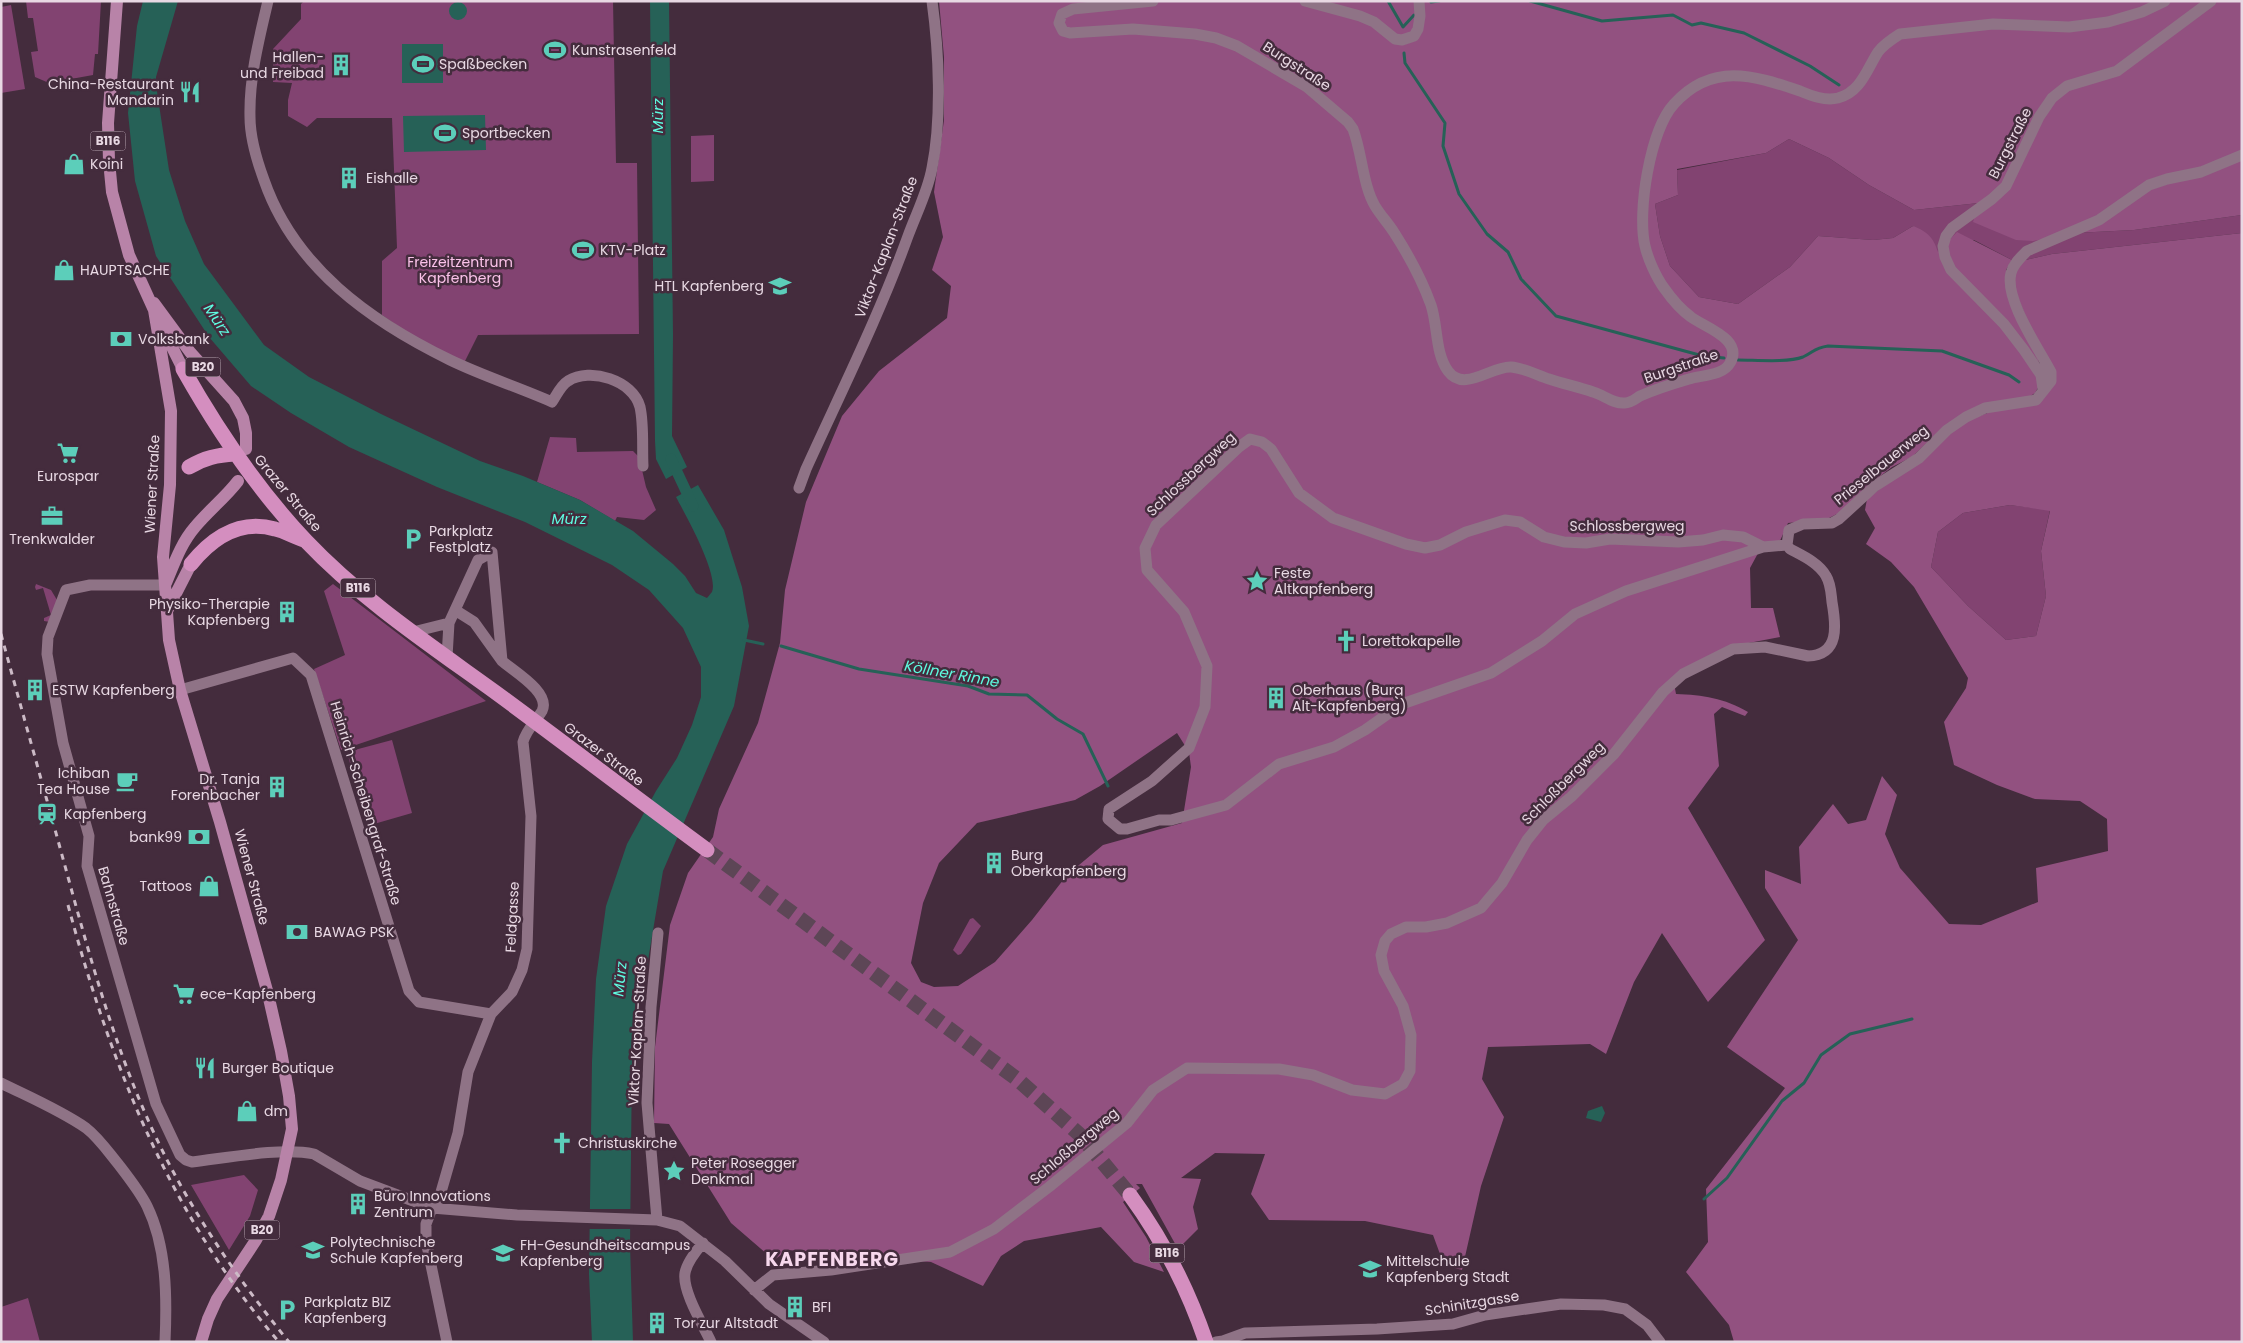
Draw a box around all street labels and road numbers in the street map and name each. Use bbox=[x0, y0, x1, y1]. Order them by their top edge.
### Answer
street label: Burgstraße bbox=[1259, 36, 1335, 96]
street label: Burgstraße bbox=[1983, 104, 2037, 182]
road number: B116 bbox=[90, 132, 126, 150]
street label: Viktor-Kaplan-Straße bbox=[850, 173, 922, 321]
street label: Burgstraße bbox=[1641, 344, 1721, 388]
road number: B20 bbox=[186, 358, 220, 377]
street label: Prieselbauerweg bbox=[1830, 421, 1932, 509]
street label: Schlossbergweg bbox=[1142, 427, 1240, 521]
street label: Wiener Straße bbox=[139, 434, 165, 534]
street label: Grazer Straße bbox=[250, 450, 327, 536]
street label: Schlossbergweg bbox=[1569, 516, 1685, 536]
road number: B116 bbox=[340, 578, 376, 598]
street label: Heinrich-Scheibengraf-Straße bbox=[325, 699, 407, 908]
street label: Grazer Straße bbox=[560, 717, 649, 791]
street label: Schloßbergweg bbox=[1517, 737, 1609, 829]
street label: Wiener Straße bbox=[230, 827, 275, 928]
street label: Bahnstraße bbox=[93, 864, 135, 948]
street label: Feldgasse bbox=[500, 881, 524, 953]
street label: Viktor-Kaplan-Straße bbox=[623, 955, 651, 1107]
street label: Schloßbergweg bbox=[1025, 1103, 1123, 1189]
road number: B20 bbox=[244, 1220, 280, 1240]
road number: B116 bbox=[1150, 1244, 1184, 1262]
street label: Schinitzgasse bbox=[1423, 1286, 1521, 1320]

